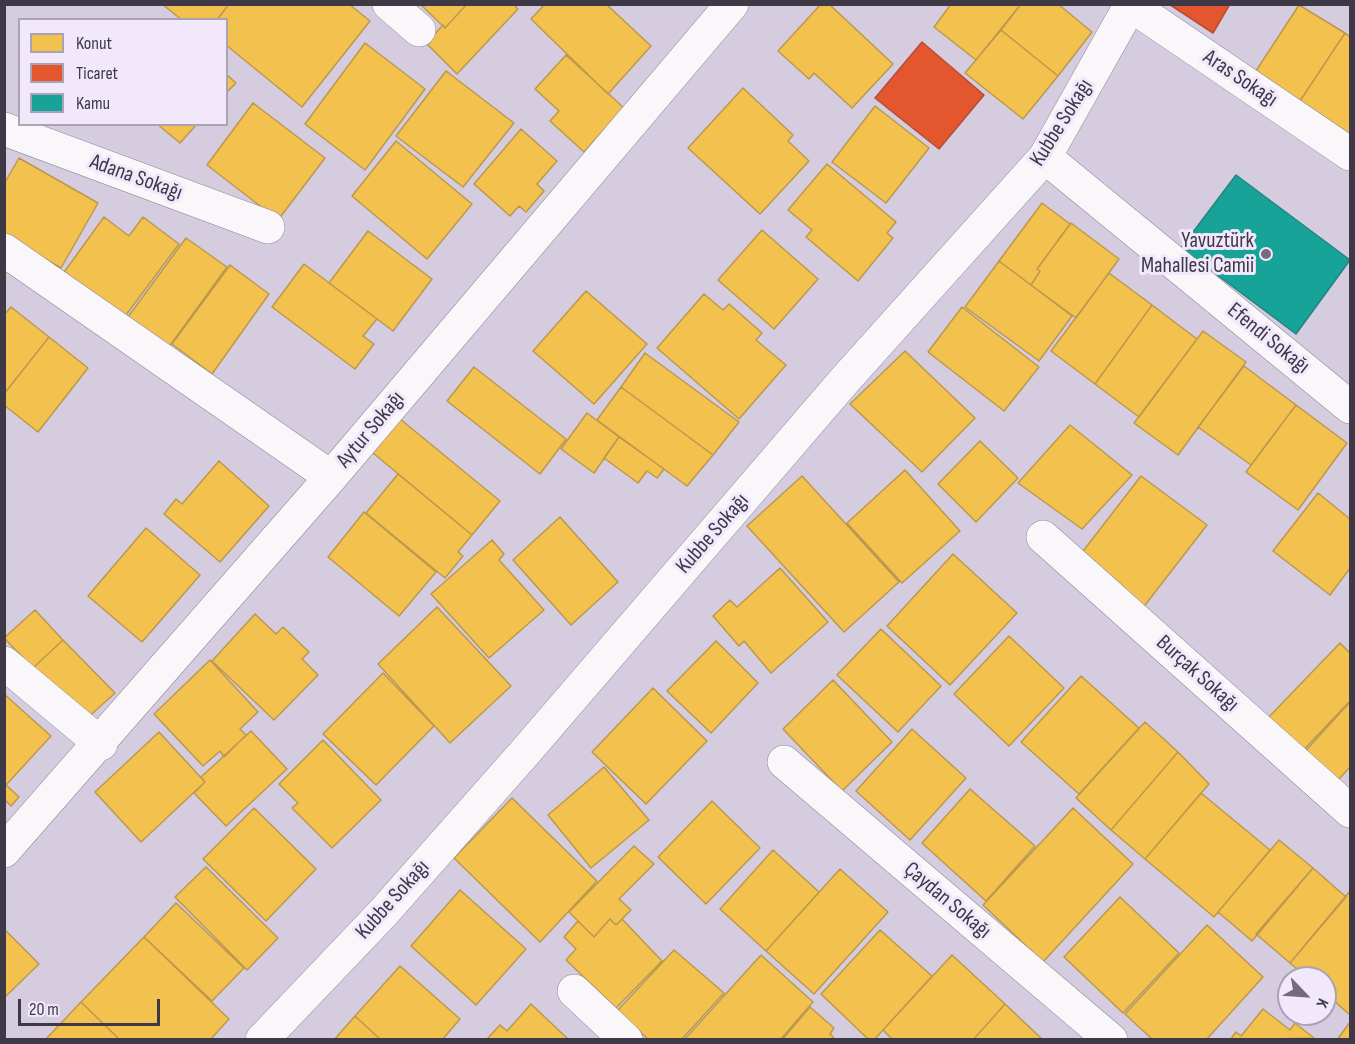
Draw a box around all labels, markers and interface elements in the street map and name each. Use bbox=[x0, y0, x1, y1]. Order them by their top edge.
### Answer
legend bbox=[18, 18, 228, 126]
text: Konut bbox=[76, 33, 112, 54]
street label: Aras Sokağı bbox=[1198, 45, 1282, 113]
text: Ticaret bbox=[76, 63, 118, 84]
street label: Kubbe Sokağı bbox=[1025, 75, 1099, 171]
text: Kamu bbox=[76, 93, 110, 114]
street label: Adana Sokağı bbox=[86, 149, 186, 207]
place label: Yavuztürk Mahallesi Camii bbox=[1141, 228, 1254, 280]
marker: Yavuztürk Mahallesi Camii bbox=[1259, 247, 1273, 261]
street label: Efendi Sokağı bbox=[1222, 298, 1314, 380]
street label: Aytur Sokağı bbox=[331, 386, 411, 474]
street label: Kubbe Sokağı bbox=[671, 488, 755, 580]
street label: Burçak Sokağı bbox=[1150, 630, 1244, 718]
street label: Kubbe Sokağı bbox=[350, 855, 436, 945]
street label: Çaydan Sokağı bbox=[898, 857, 996, 945]
north arrow bbox=[1277, 966, 1337, 1026]
scale bar bbox=[21, 987, 164, 1025]
text: K bbox=[1312, 995, 1332, 1011]
text: 20 m bbox=[29, 999, 59, 1020]

